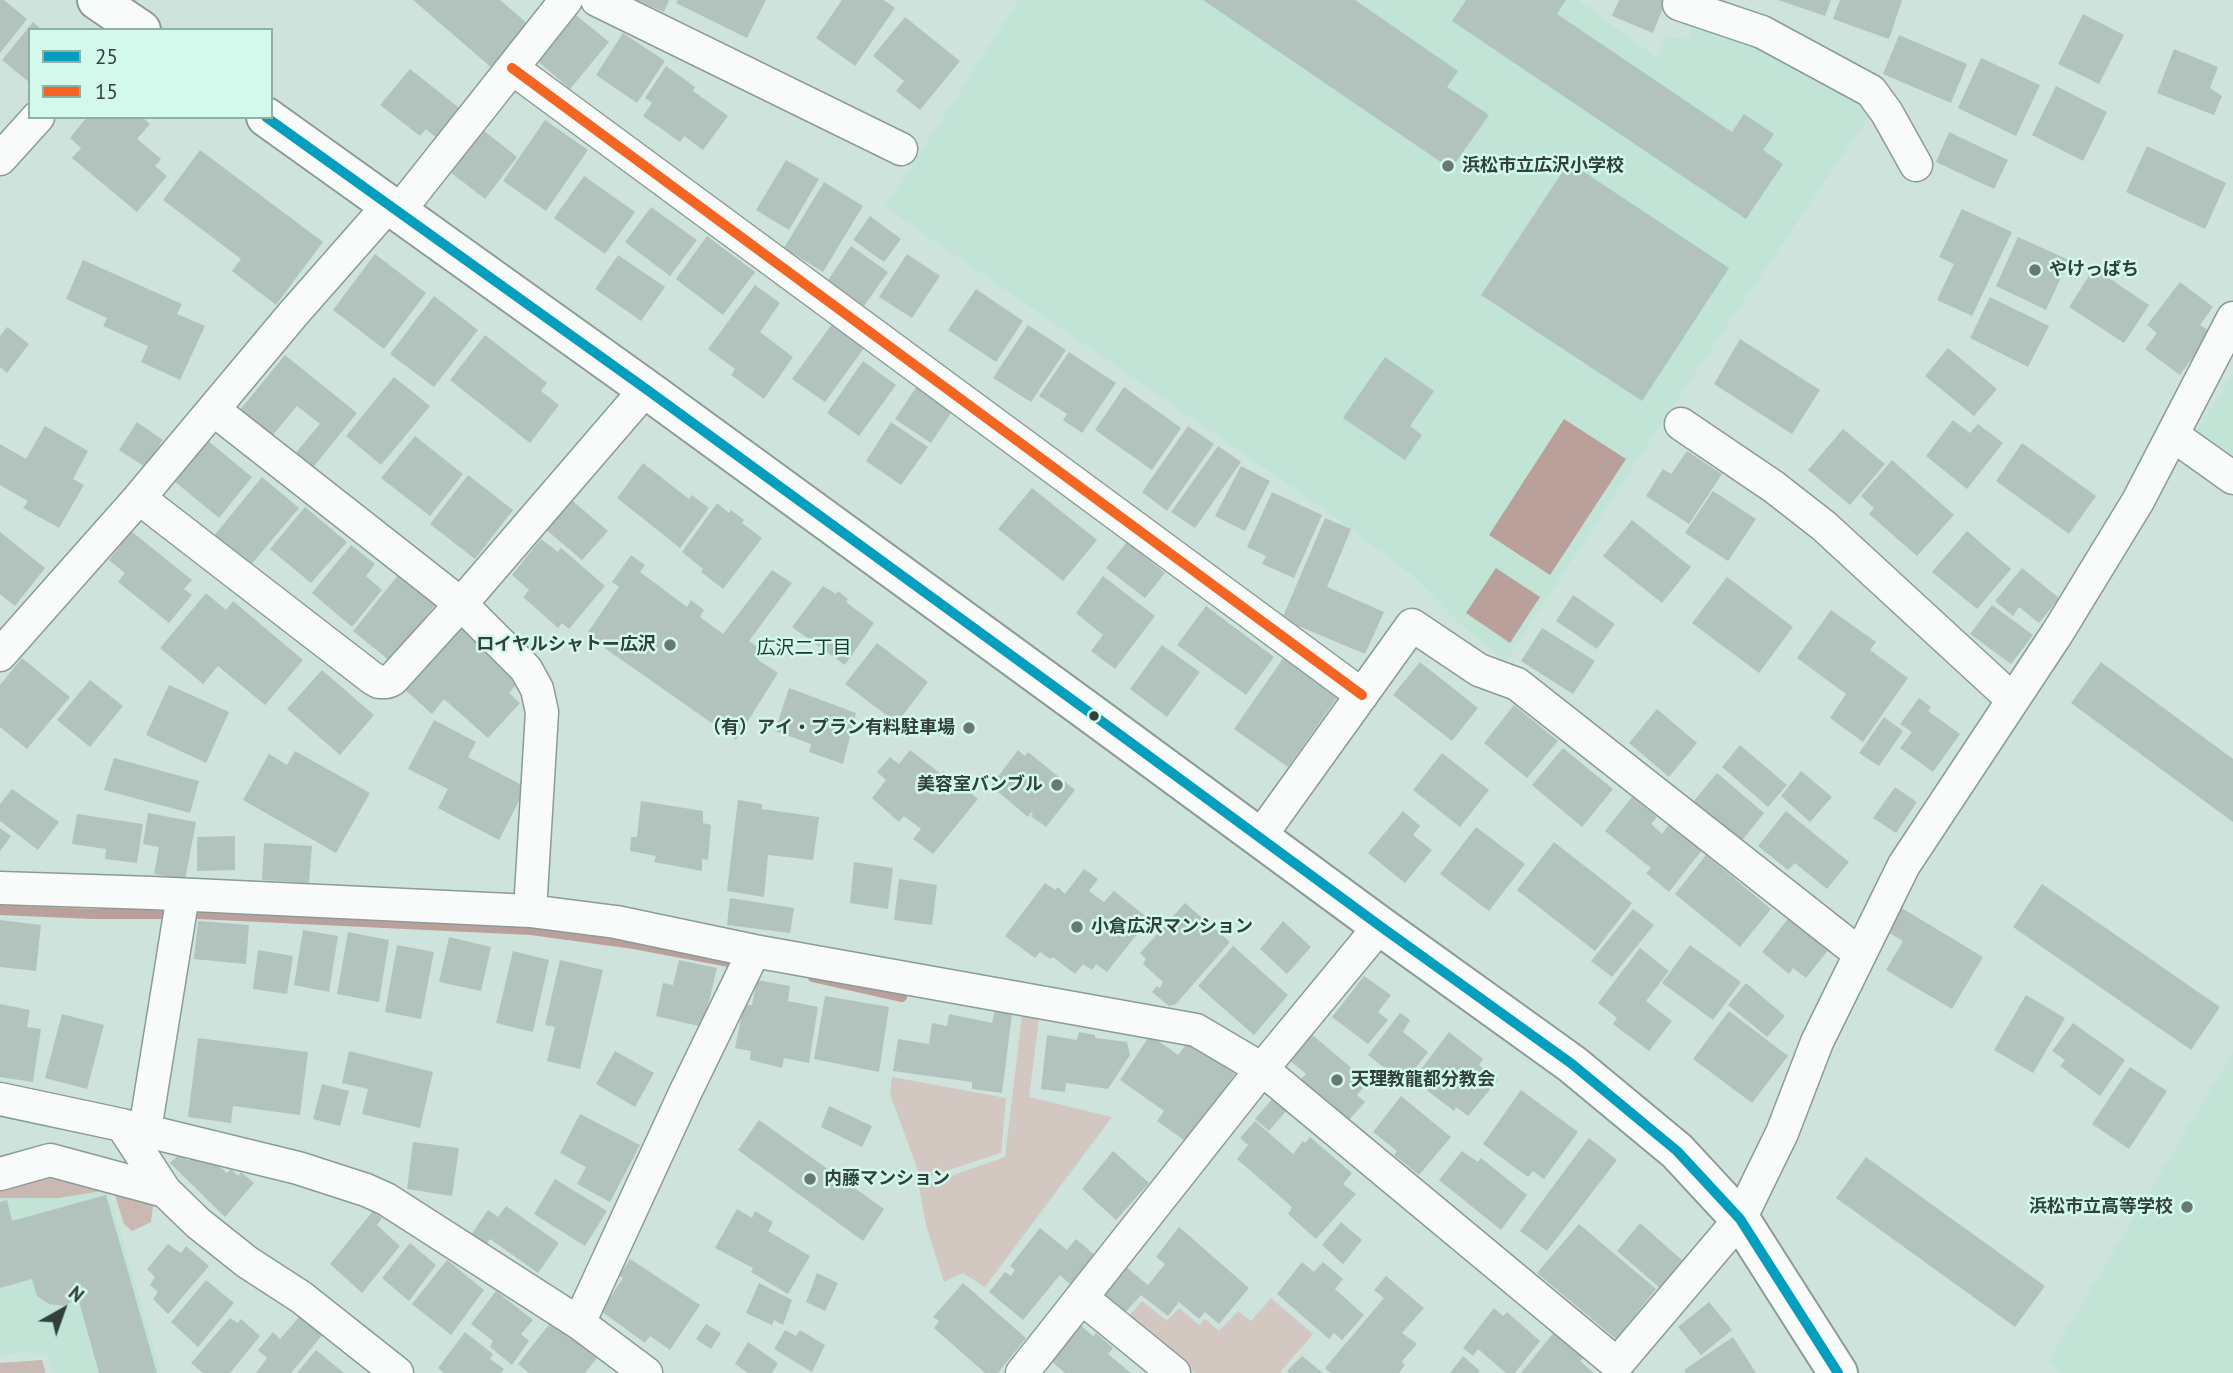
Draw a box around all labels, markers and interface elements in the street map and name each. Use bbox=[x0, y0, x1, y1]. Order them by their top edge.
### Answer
legend bbox=[28, 28, 273, 119]
text: 25 bbox=[95, 43, 118, 70]
text: 15 bbox=[95, 78, 118, 105]
place label: 浜松市立広沢小学校 bbox=[1462, 155, 1624, 177]
marker: 浜松市立広沢小学校 bbox=[1440, 158, 1456, 174]
place label: やけっぱち bbox=[2049, 259, 2139, 281]
marker: やけっぱち bbox=[2027, 262, 2043, 278]
place label: ロイヤルシャトー広沢 bbox=[476, 634, 656, 656]
marker: ロイヤルシャトー広沢 bbox=[662, 637, 678, 653]
district label: 広沢二丁目 bbox=[757, 638, 851, 660]
unlabelled marker bbox=[1087, 709, 1101, 723]
place label: （有）アイ・プラン有料駐車場 bbox=[703, 717, 955, 739]
marker: （有）アイ・プラン有料駐車場 bbox=[961, 720, 977, 736]
place label: 美容室バンブル bbox=[917, 774, 1043, 796]
marker: 美容室バンブル bbox=[1049, 777, 1065, 793]
place label: 小倉広沢マンション bbox=[1091, 916, 1253, 938]
marker: 小倉広沢マンション bbox=[1069, 919, 1085, 935]
place label: 天理教龍都分教会 bbox=[1351, 1069, 1495, 1091]
marker: 天理教龍都分教会 bbox=[1329, 1072, 1345, 1088]
place label: 内藤マンション bbox=[824, 1168, 950, 1190]
marker: 内藤マンション bbox=[802, 1171, 818, 1187]
place label: 浜松市立高等学校 bbox=[2029, 1196, 2173, 1218]
marker: 浜松市立高等学校 bbox=[2179, 1199, 2195, 1215]
north arrow bbox=[28, 1275, 98, 1345]
text: N bbox=[64, 1281, 89, 1307]

